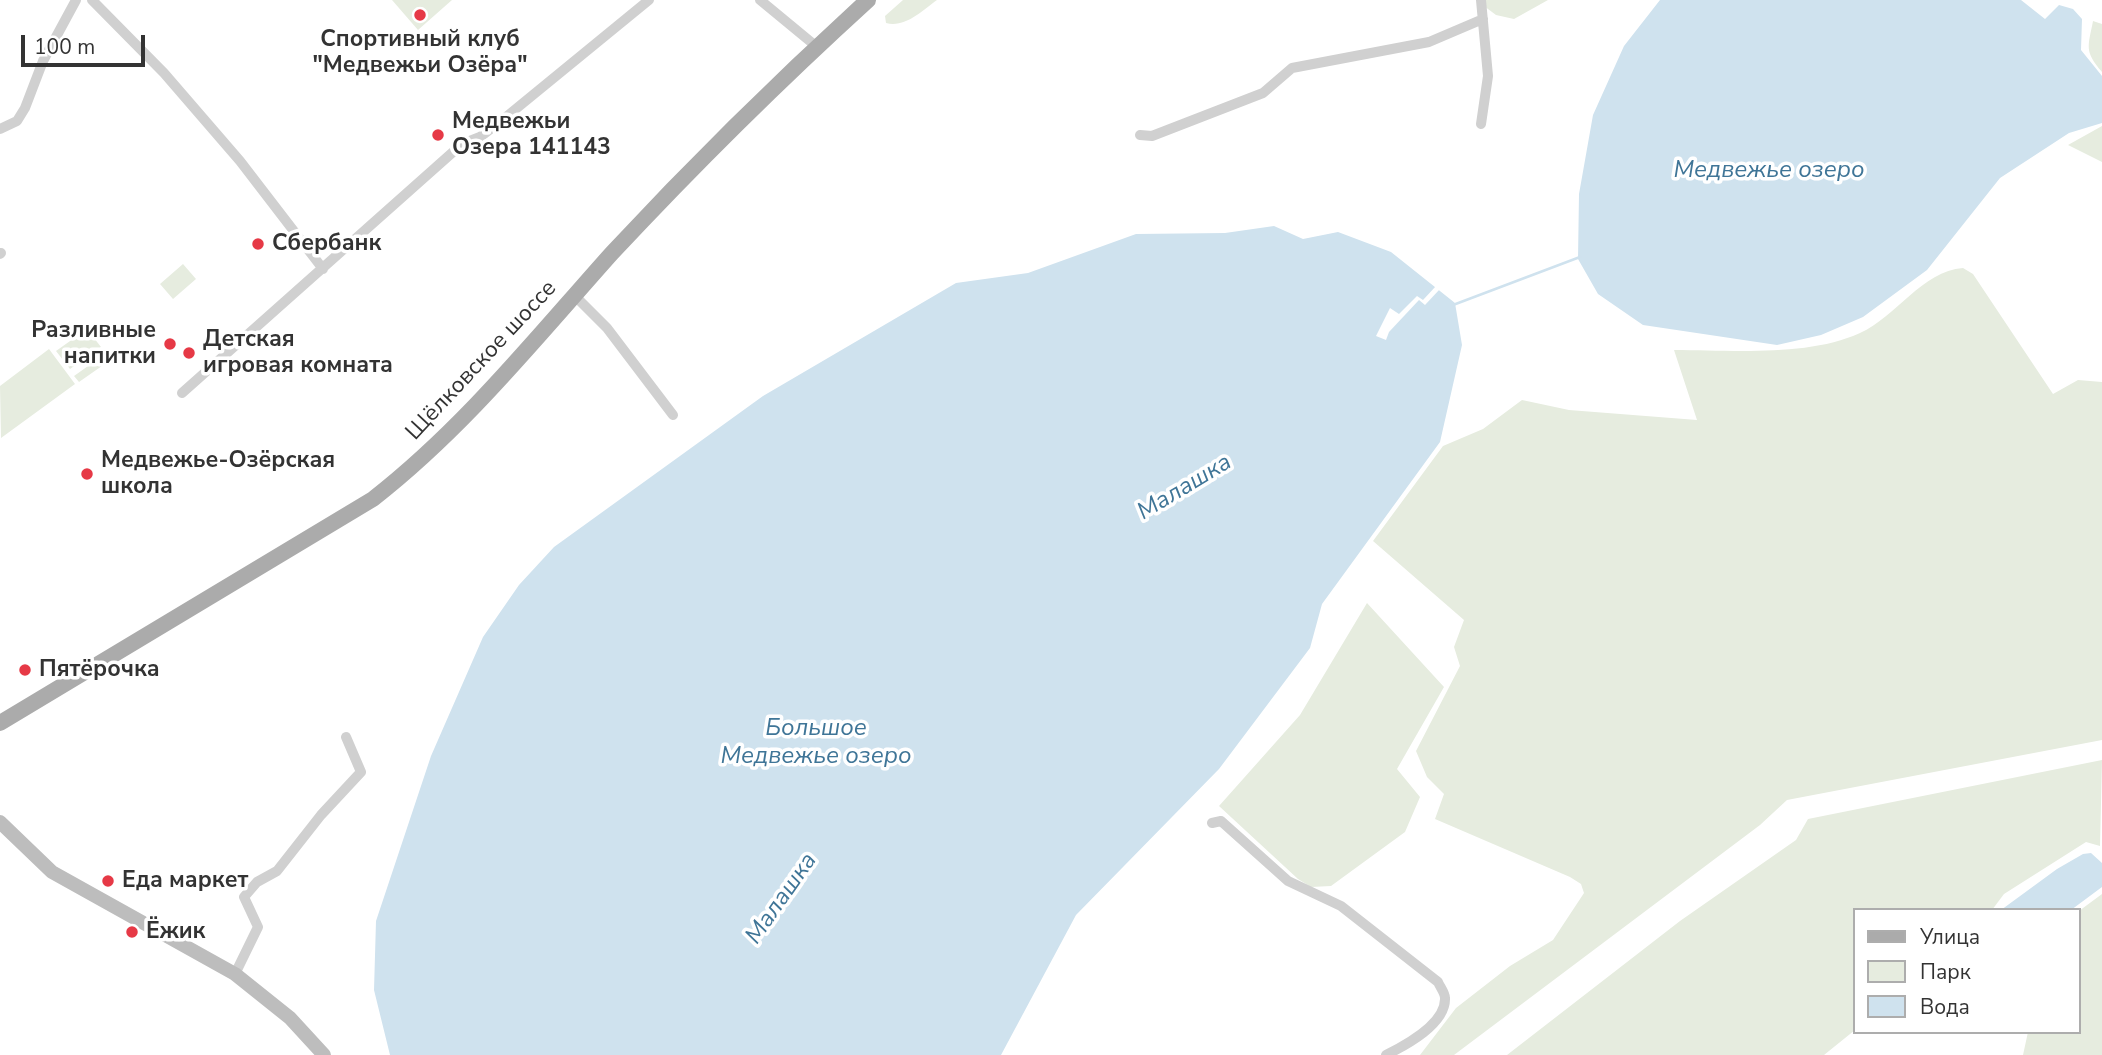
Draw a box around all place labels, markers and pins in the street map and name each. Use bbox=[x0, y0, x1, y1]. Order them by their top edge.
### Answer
marker: Спортивный клуб "Медвежьи Озёра" bbox=[412, 7, 428, 23]
place label: Спортивный клуб "Медвежьи Озёра" bbox=[312, 26, 528, 80]
place label: Медвежьи Озера 141143 bbox=[452, 108, 611, 162]
marker: Медвежьи Озера 141143 bbox=[430, 127, 446, 143]
place label: Сбербанк bbox=[272, 230, 381, 258]
marker: Сбербанк bbox=[250, 236, 266, 252]
place label: Разливные напитки bbox=[31, 317, 156, 371]
place label: Детская игровая комната bbox=[203, 326, 393, 380]
marker: Разливные напитки bbox=[162, 336, 178, 352]
marker: Детская игровая комната bbox=[181, 345, 197, 361]
place label: Медвежье-Озёрская школа bbox=[101, 447, 335, 501]
marker: Медвежье-Озёрская школа bbox=[79, 466, 95, 482]
place label: Пятёрочка bbox=[39, 656, 160, 684]
marker: Пятёрочка bbox=[17, 662, 33, 678]
place label: Еда маркет bbox=[122, 867, 248, 895]
marker: Еда маркет bbox=[100, 873, 116, 889]
place label: Ёжик bbox=[146, 918, 205, 946]
marker: Ёжик bbox=[124, 924, 140, 940]

